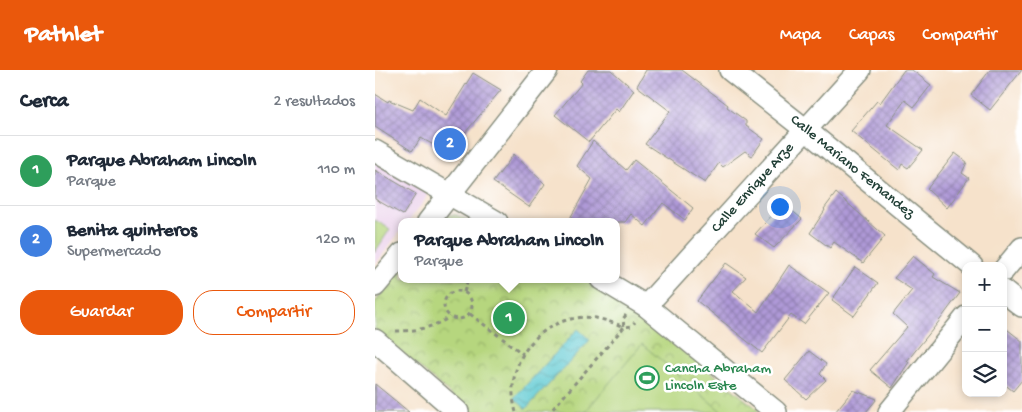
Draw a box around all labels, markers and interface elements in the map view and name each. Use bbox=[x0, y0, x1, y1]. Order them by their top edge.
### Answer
text: Pathlet bbox=[25, 21, 102, 50]
text: Mapa bbox=[780, 25, 821, 46]
text: Capas bbox=[849, 25, 894, 46]
text: Compartir bbox=[922, 25, 997, 46]
text: Cerca bbox=[20, 90, 68, 115]
text: 2 resultados bbox=[274, 93, 355, 112]
street label: Calle Mariano Fernandez bbox=[786, 111, 918, 223]
pin: 2 bbox=[434, 125, 466, 163]
street label: Calle Enrique Arze bbox=[708, 139, 798, 237]
text: Parque Abraham Lincoln bbox=[67, 150, 256, 173]
text: 1 bbox=[33, 161, 39, 180]
text: 110 m bbox=[318, 161, 355, 180]
text: Parque bbox=[67, 173, 116, 192]
your location bbox=[767, 194, 793, 220]
popup bbox=[398, 218, 620, 283]
text: Benita quinteros bbox=[67, 220, 197, 243]
text: Parque Abraham Lincoln bbox=[414, 230, 604, 253]
text: 2 bbox=[32, 231, 40, 250]
text: 120 m bbox=[316, 231, 355, 250]
text: Supermercado bbox=[67, 243, 161, 262]
text: Parque bbox=[414, 253, 463, 272]
map controls bbox=[962, 262, 1007, 397]
button: + bbox=[962, 262, 1007, 307]
button: Guardar bbox=[20, 290, 183, 335]
button: Compartir bbox=[193, 290, 355, 335]
pin: 1 bbox=[493, 299, 525, 337]
button: − bbox=[962, 307, 1007, 352]
button: layers bbox=[962, 352, 1007, 397]
place label: Cancha Abraham Lincoln Este bbox=[665, 360, 771, 395]
sports icon: Cancha Abraham Lincoln Este bbox=[634, 365, 660, 391]

